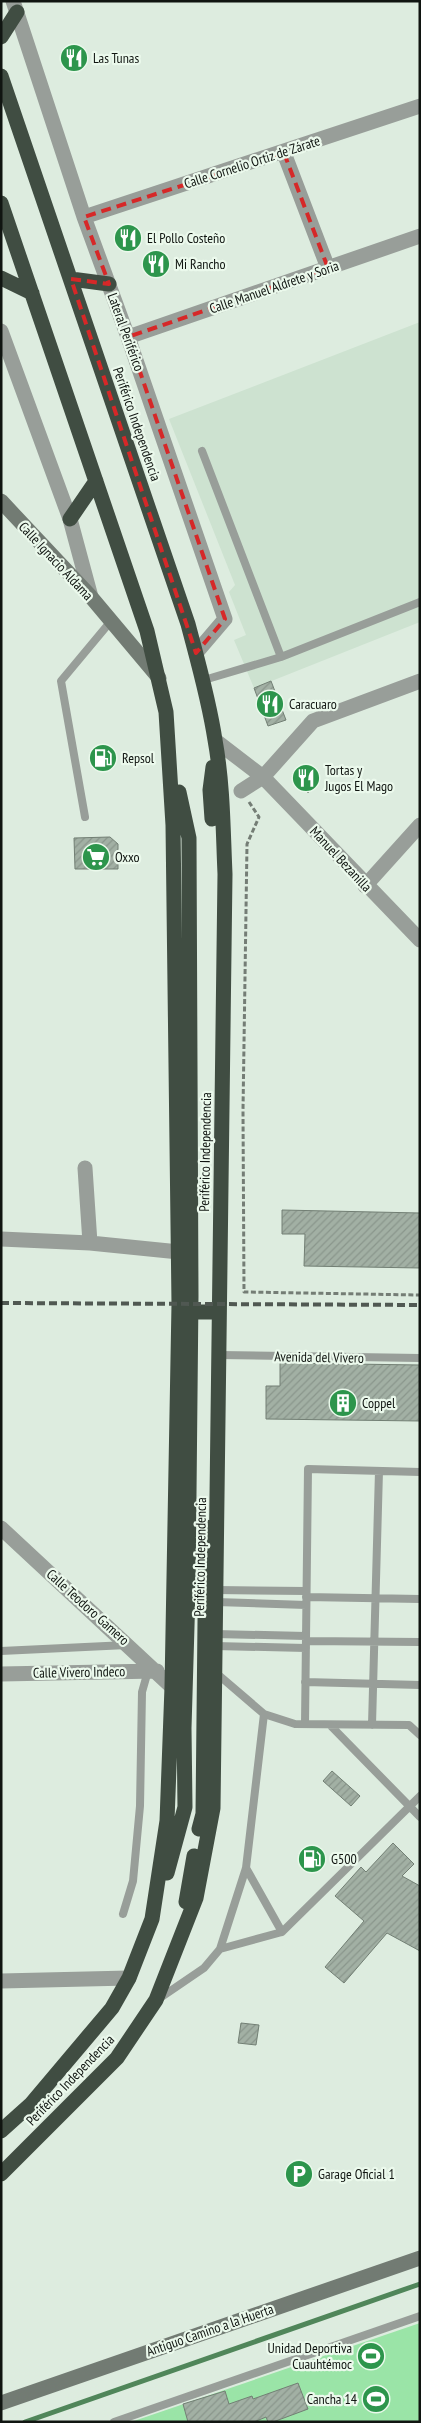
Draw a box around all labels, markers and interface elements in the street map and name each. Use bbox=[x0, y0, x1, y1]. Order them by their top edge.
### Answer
restaurant icon: Las Tunas bbox=[59, 43, 89, 73]
place label: Las Tunas bbox=[93, 49, 139, 67]
street label: Calle Cornelio Ortiz de Zárate bbox=[182, 131, 322, 192]
restaurant icon: El Pollo Costeño bbox=[113, 223, 143, 253]
place label: El Pollo Costeño bbox=[147, 229, 225, 247]
restaurant icon: Mi Rancho bbox=[141, 249, 171, 279]
place label: Mi Rancho bbox=[175, 255, 226, 273]
street label: Calle Manuel Aldrete y Soria bbox=[207, 256, 341, 318]
street label: Lateral Periférico bbox=[104, 290, 148, 374]
street label: Periférico Independencia bbox=[109, 365, 165, 483]
street label: Calle Ignacio Aldama bbox=[15, 518, 97, 604]
restaurant icon: Caracuaro bbox=[255, 689, 285, 719]
place label: Caracuaro bbox=[289, 695, 337, 713]
fuel station icon: Repsol bbox=[88, 743, 118, 773]
place label: Repsol bbox=[122, 749, 155, 767]
place label: Tortas y Jugos El Mago bbox=[324, 761, 393, 795]
restaurant icon: Tortas y Jugos El Mago bbox=[291, 763, 321, 793]
street label: Manuel Bezanilla bbox=[306, 823, 376, 895]
supermarket icon: Oxxo bbox=[81, 842, 111, 872]
place label: Oxxo bbox=[115, 848, 140, 866]
street label: Periférico Independencia bbox=[195, 1092, 215, 1212]
street label: Avenida del Vivero bbox=[274, 1347, 364, 1367]
building icon: Coppel bbox=[328, 1388, 358, 1418]
place label: Coppel bbox=[362, 1394, 396, 1412]
street label: Periférico Independencia bbox=[190, 1497, 210, 1617]
street label: Calle Teodoro Gamero bbox=[43, 1565, 133, 1649]
street label: Calle Vivero Indeco bbox=[33, 1662, 125, 1682]
fuel station icon: G500 bbox=[297, 1844, 327, 1874]
place label: G500 bbox=[331, 1850, 357, 1868]
street label: Periférico Independencia bbox=[22, 2031, 118, 2129]
parking icon: Garage Oficial 1 bbox=[284, 2159, 314, 2189]
place label: Garage Oficial 1 bbox=[318, 2165, 395, 2183]
street label: Antiguo Camino a la Huerta bbox=[144, 2300, 276, 2360]
place label: Unidad Deportiva Cuauhtémoc bbox=[267, 2339, 352, 2373]
sports icon: Unidad Deportiva Cuauhtémoc bbox=[356, 2341, 386, 2371]
sports icon: Cancha 14 bbox=[361, 2384, 391, 2414]
place label: Cancha 14 bbox=[307, 2390, 358, 2408]

